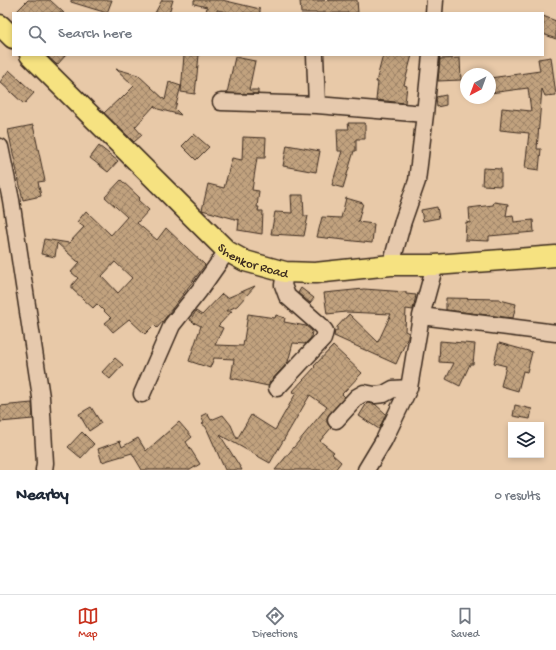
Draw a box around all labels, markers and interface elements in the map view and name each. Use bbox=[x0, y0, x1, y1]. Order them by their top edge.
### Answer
search box bbox=[12, 12, 544, 56]
icon: search bbox=[26, 23, 48, 45]
text: Search here bbox=[58, 25, 132, 43]
north arrow bbox=[460, 68, 496, 104]
street label: Shenkor Road bbox=[213, 241, 291, 283]
map controls bbox=[508, 422, 544, 458]
button: layers bbox=[508, 422, 544, 458]
text: Nearby bbox=[16, 486, 69, 506]
text: 0 results bbox=[494, 489, 540, 504]
tab: Map bbox=[77, 605, 99, 641]
tab: Directions bbox=[253, 605, 297, 641]
tab: Saved bbox=[451, 605, 479, 641]

